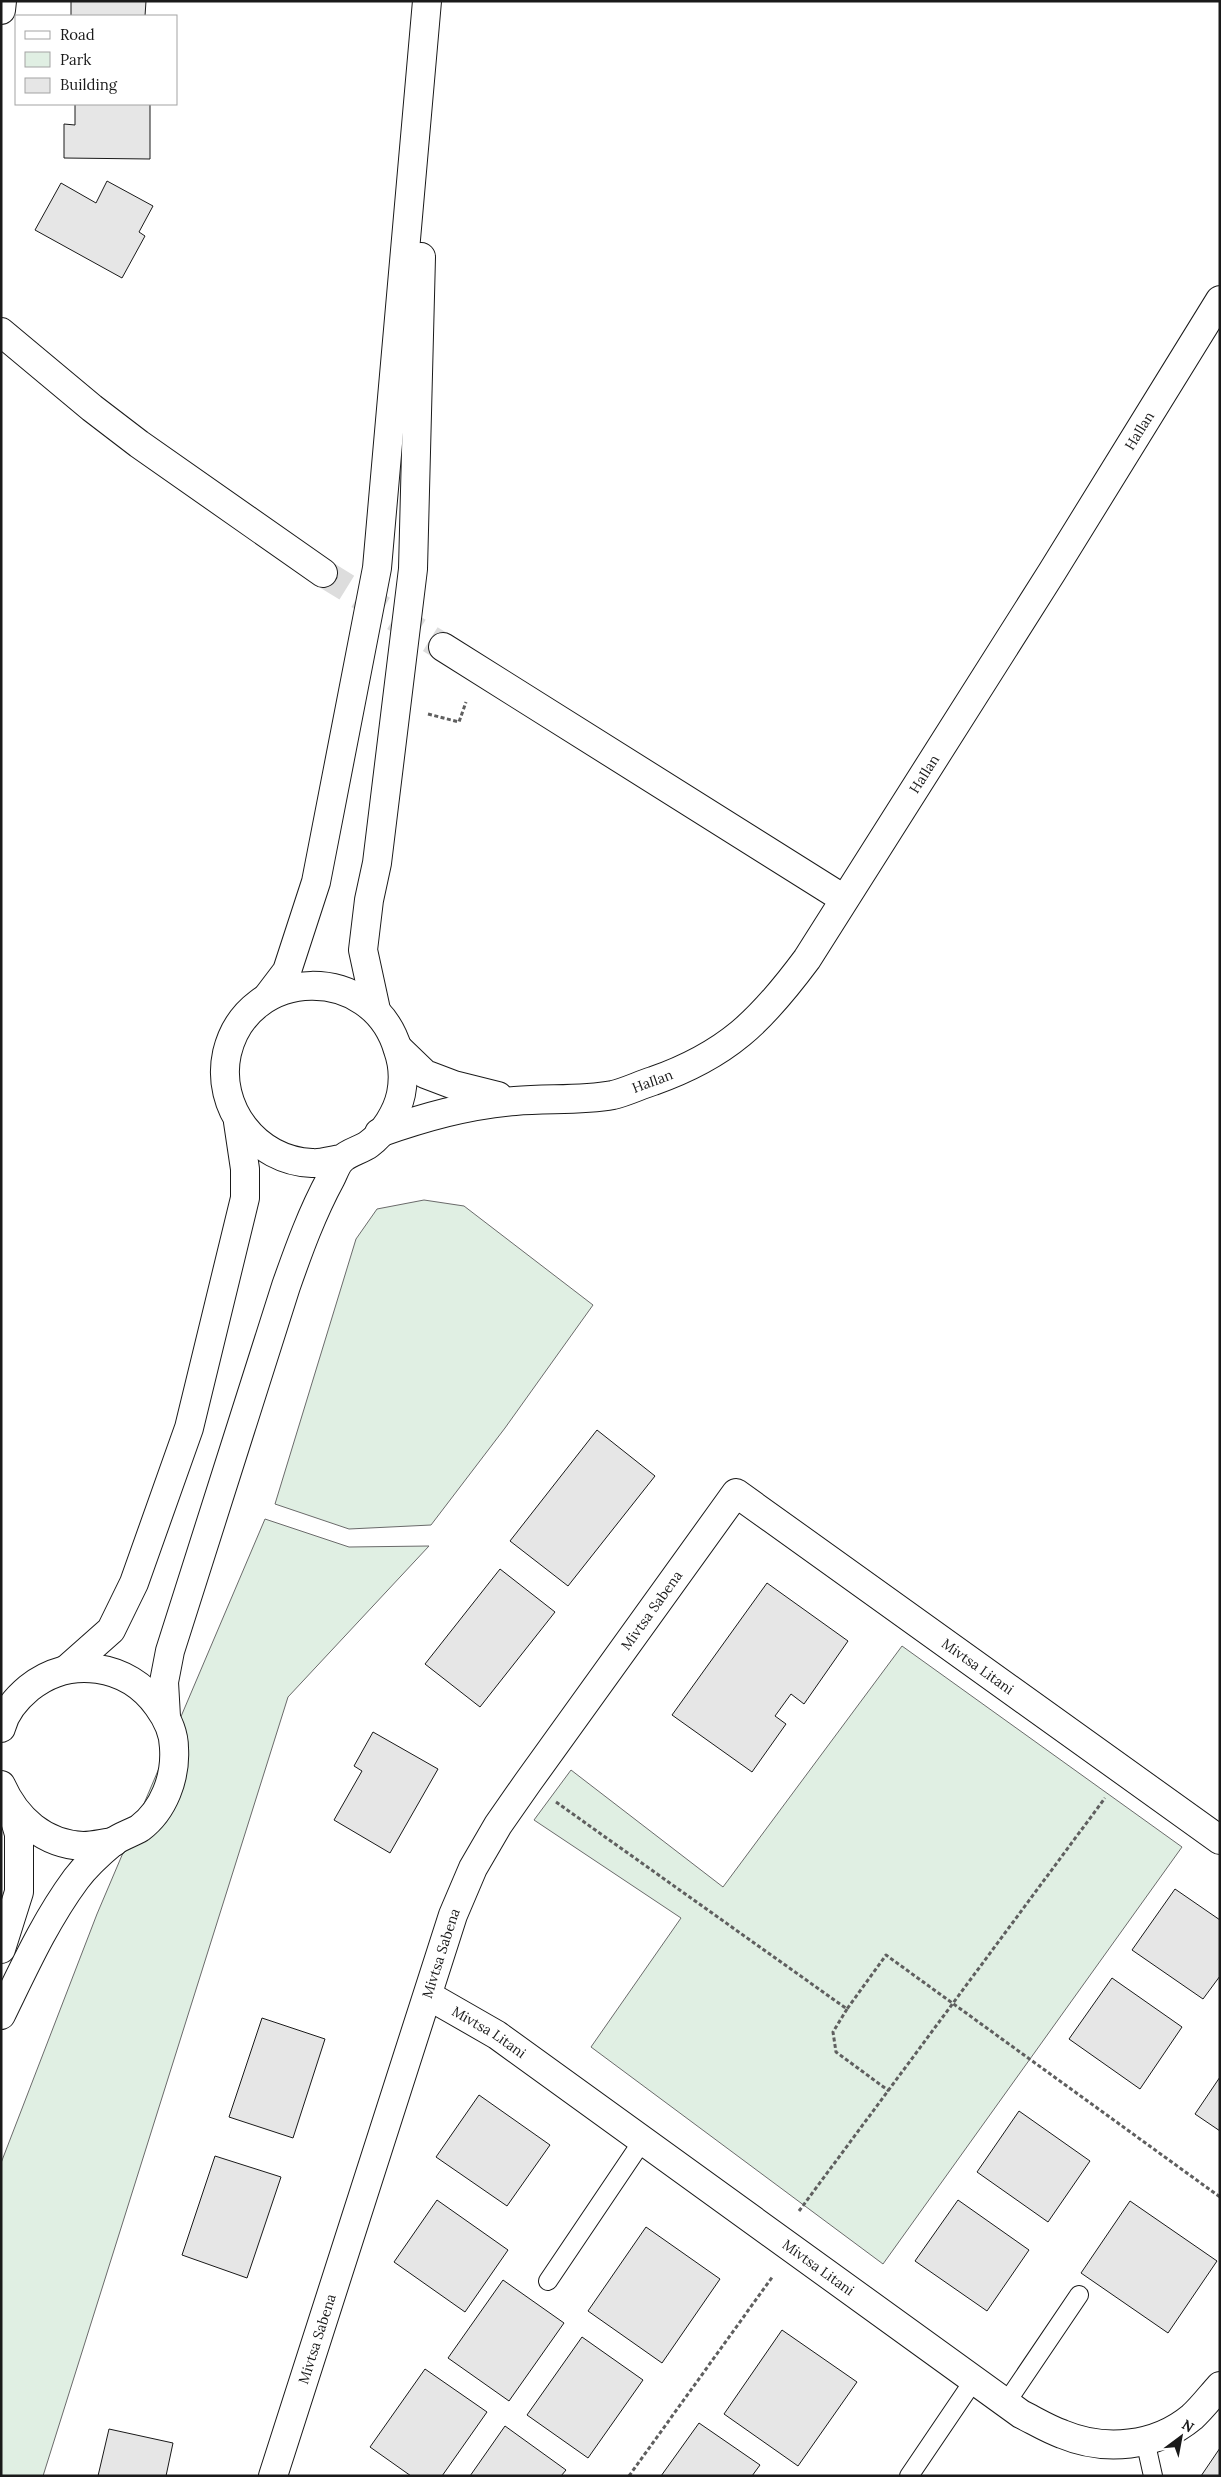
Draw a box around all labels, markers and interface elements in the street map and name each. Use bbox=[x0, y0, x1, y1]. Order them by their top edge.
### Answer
legend bbox=[15, 15, 178, 105]
text: Road bbox=[60, 25, 95, 44]
text: Park bbox=[60, 50, 91, 69]
text: Building bbox=[60, 75, 118, 94]
street label: HaIlan bbox=[1121, 408, 1158, 453]
street label: HaIlan bbox=[905, 751, 943, 797]
street label: HaIlan bbox=[629, 1065, 676, 1097]
street label: Mivtsa Sabena bbox=[617, 1567, 686, 1654]
street label: Mivtsa Litani bbox=[938, 1634, 1017, 1698]
street label: Mivtsa Sabena bbox=[418, 1905, 464, 2001]
street label: Mivtsa Litani bbox=[449, 2002, 530, 2062]
street label: Mivtsa Litani bbox=[779, 2235, 858, 2299]
street label: Mivtsa Sabena bbox=[294, 2292, 340, 2386]
north arrow bbox=[1156, 2412, 1206, 2462]
text: N bbox=[1179, 2415, 1197, 2437]

